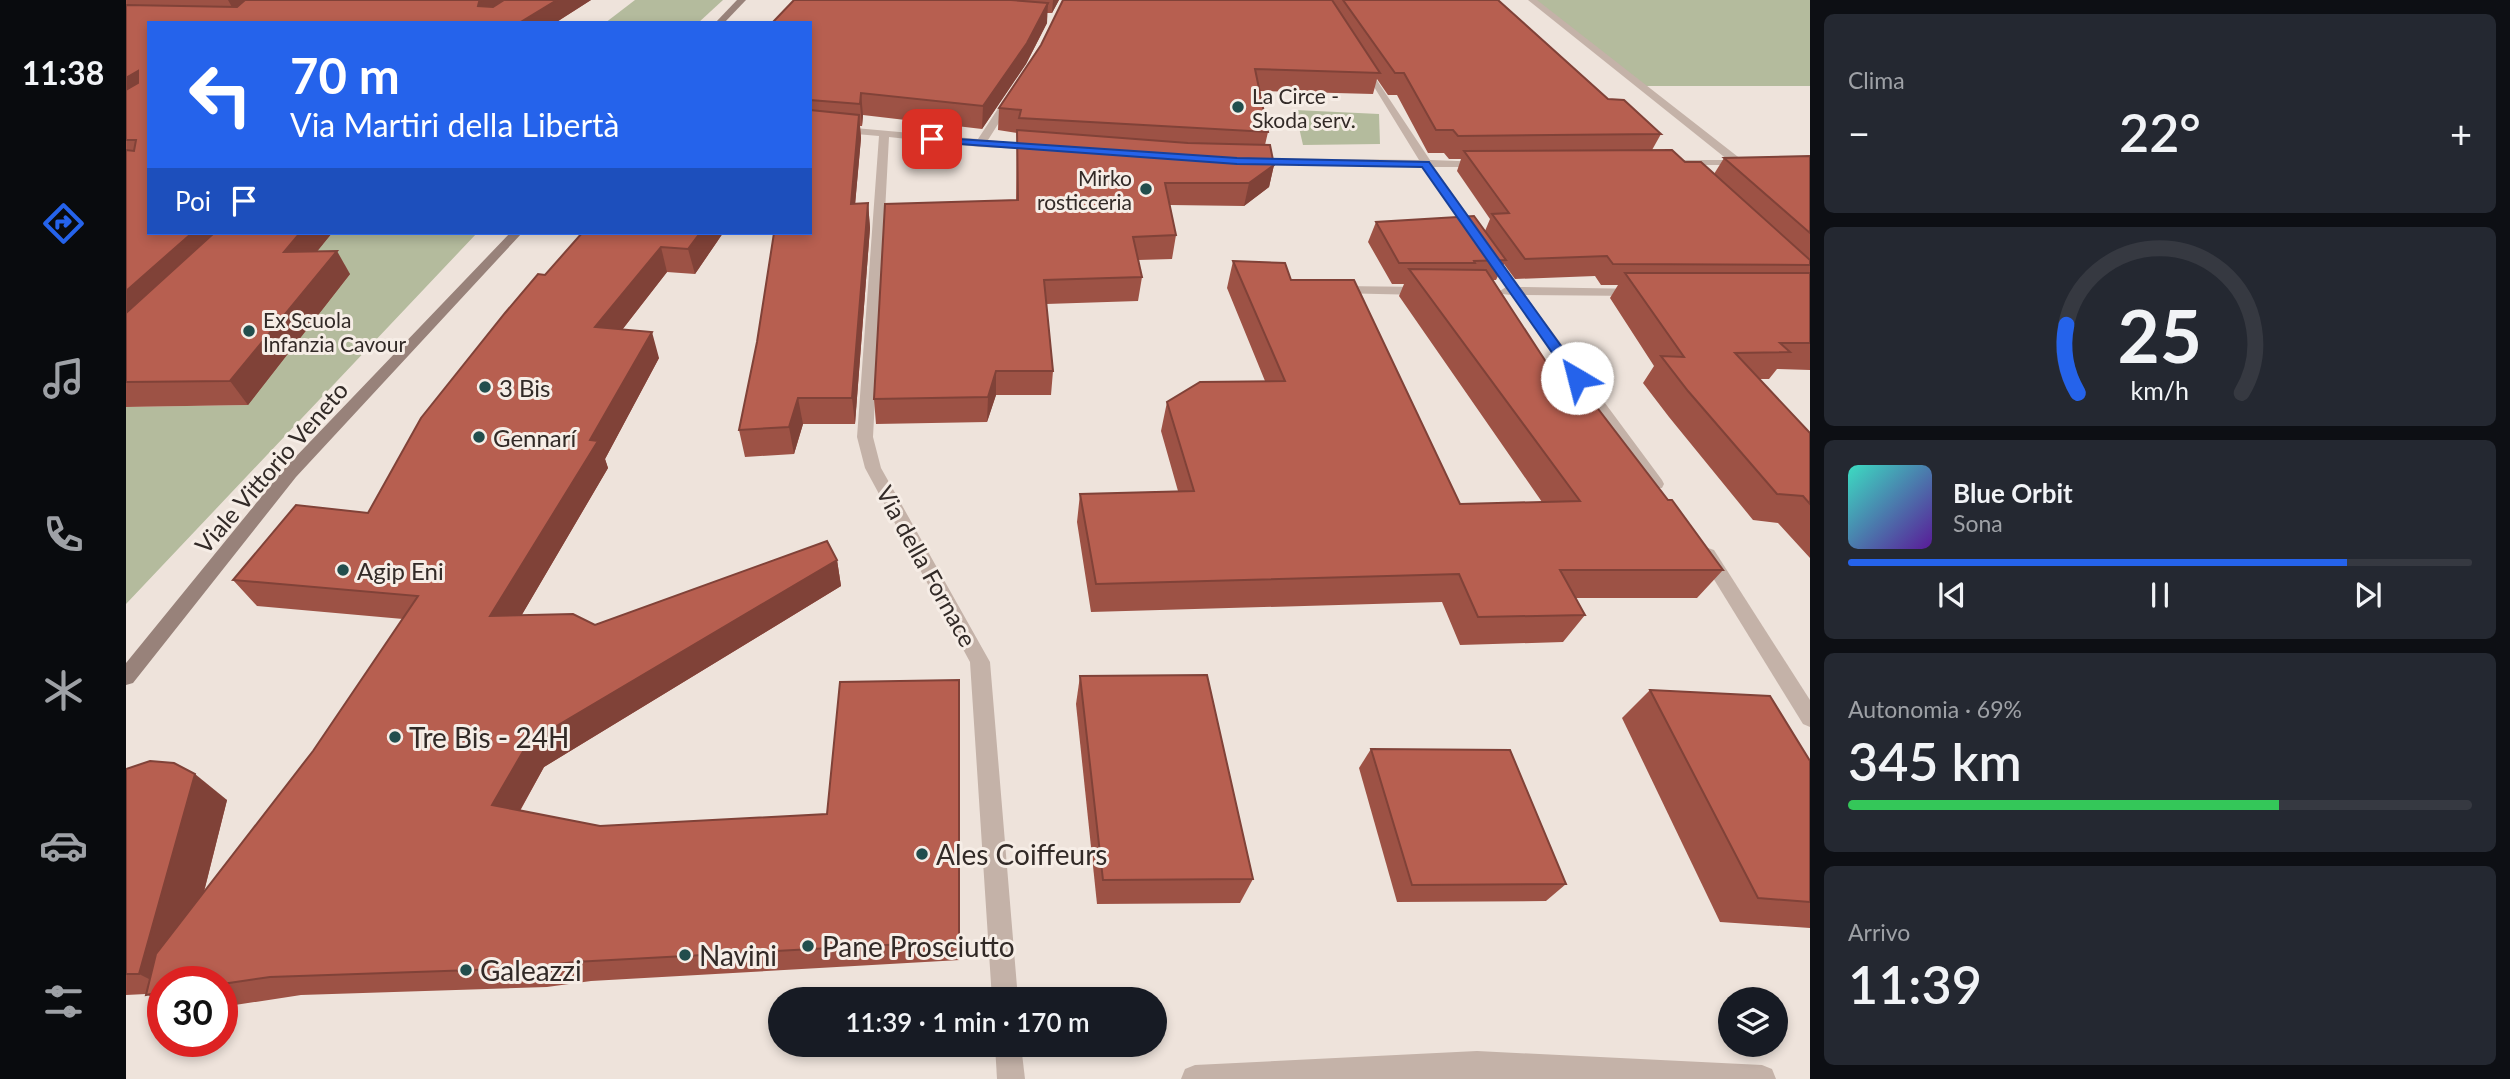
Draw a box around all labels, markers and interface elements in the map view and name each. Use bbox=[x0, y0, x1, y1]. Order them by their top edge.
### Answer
text: 70 m bbox=[290, 46, 400, 104]
icon: left bbox=[175, 49, 266, 140]
text: 11:38 bbox=[22, 53, 104, 92]
text: Clima bbox=[1848, 66, 1905, 94]
place label: La Circe - Skoda serv. bbox=[1252, 83, 1356, 132]
marker: La Circe - Skoda serv. bbox=[1230, 99, 1246, 115]
text: 22° bbox=[2119, 101, 2201, 163]
text: Via Martiri della Libertà bbox=[290, 105, 619, 144]
pin bbox=[902, 109, 962, 169]
text: − bbox=[1848, 110, 1870, 156]
text: + bbox=[2450, 110, 2472, 156]
icon: arrive bbox=[913, 120, 951, 158]
place label: Mirko rosticceria bbox=[1037, 165, 1132, 214]
marker: Mirko rosticceria bbox=[1138, 181, 1154, 197]
icon: arrive bbox=[225, 182, 263, 220]
text: Poi bbox=[175, 185, 211, 217]
icon: directions bbox=[39, 199, 88, 248]
text: 25 bbox=[2118, 291, 2202, 379]
place label: Ex Scuola Infanzia Cavour bbox=[263, 307, 406, 356]
marker: Ex Scuola Infanzia Cavour bbox=[241, 323, 257, 339]
position arrow bbox=[1540, 341, 1614, 415]
icon: music bbox=[39, 354, 88, 403]
place label: 3 Bis bbox=[499, 373, 550, 402]
text: km/h bbox=[2131, 374, 2189, 404]
street label: Viale Vittorio Veneto bbox=[189, 375, 353, 559]
marker: 3 Bis bbox=[477, 379, 493, 395]
place label: Gennarí bbox=[493, 423, 578, 452]
marker: Gennarí bbox=[471, 429, 487, 445]
text: Blue Orbit bbox=[1953, 477, 2073, 509]
street label: Via della Fornace bbox=[871, 480, 983, 652]
text: Sona bbox=[1953, 509, 2003, 537]
icon: phone bbox=[39, 510, 88, 559]
place label: Agip Eni bbox=[357, 556, 444, 585]
marker: Agip Eni bbox=[335, 562, 351, 578]
icon: previous bbox=[1933, 576, 1971, 614]
icon: pause bbox=[2141, 576, 2179, 614]
icon: next bbox=[2349, 576, 2387, 614]
icon: climate bbox=[39, 666, 88, 715]
text: Autonomia · 69% bbox=[1848, 695, 2022, 723]
place label: Tre Bis - 24H bbox=[409, 720, 569, 754]
marker: Tre Bis - 24H bbox=[387, 729, 403, 745]
text: 345 km bbox=[1848, 730, 2022, 792]
icon: car bbox=[39, 821, 88, 870]
place label: Ales Coiffeurs bbox=[936, 837, 1107, 871]
marker: Ales Coiffeurs bbox=[914, 846, 930, 862]
text: Arrivo bbox=[1848, 918, 1910, 946]
place label: Pane Prosciutto bbox=[822, 929, 1015, 963]
place label: Navini bbox=[699, 938, 777, 972]
marker: Pane Prosciutto bbox=[800, 938, 816, 954]
marker: Navini bbox=[677, 947, 693, 963]
place label: Galeazzi bbox=[480, 953, 582, 987]
text: 11:39 bbox=[1848, 953, 1982, 1015]
marker: Galeazzi bbox=[458, 962, 474, 978]
speed limit sign: 30 bbox=[147, 966, 238, 1057]
icon: filters bbox=[39, 977, 88, 1026]
map controls bbox=[1718, 987, 1788, 1057]
button: layers bbox=[1718, 987, 1788, 1057]
text: 11:39 · 1 min · 170 m bbox=[845, 1006, 1090, 1038]

